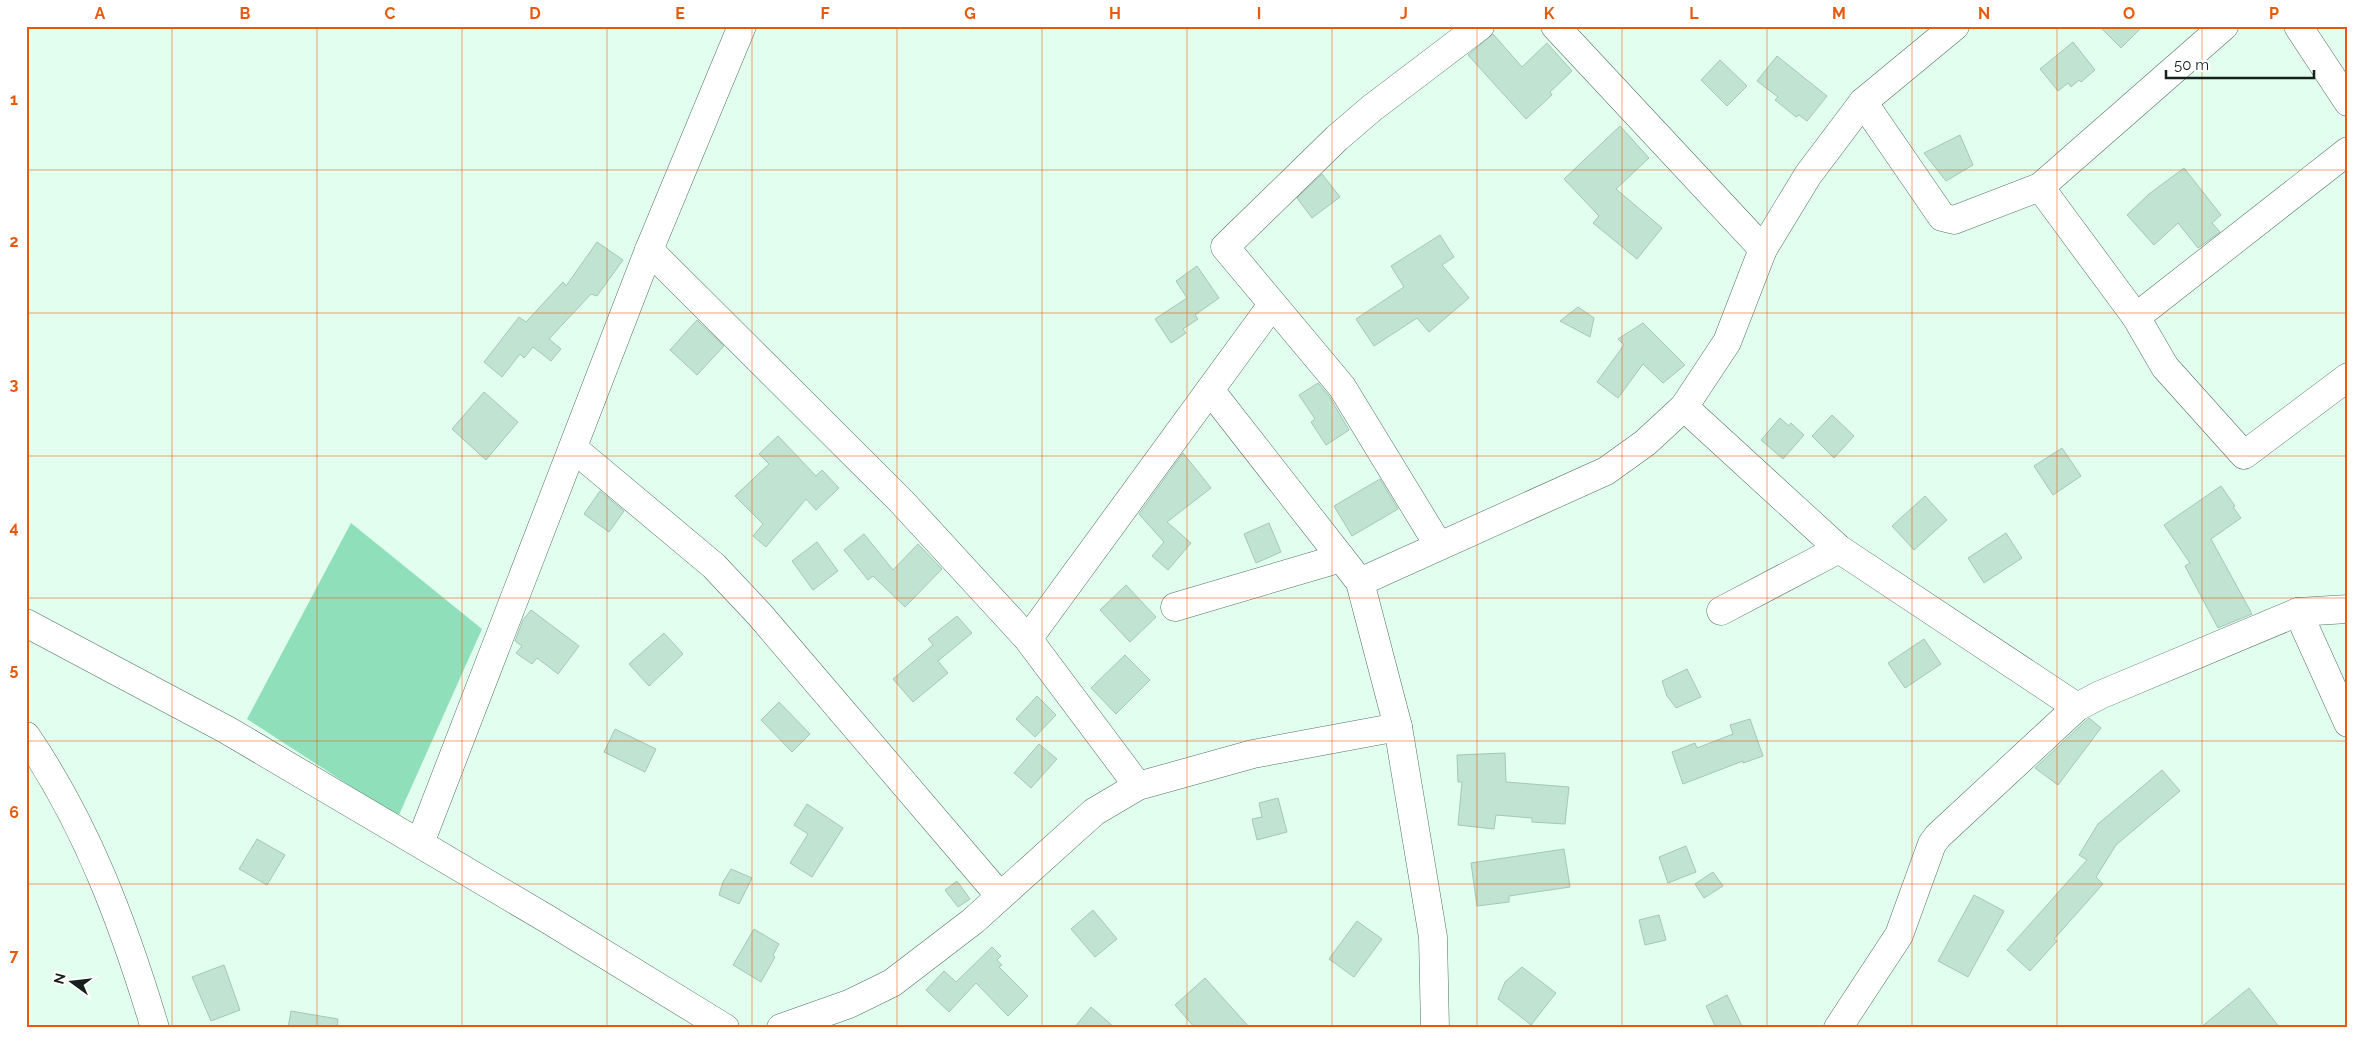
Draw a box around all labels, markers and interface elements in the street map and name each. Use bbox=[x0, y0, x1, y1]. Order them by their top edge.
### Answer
text: A bbox=[95, 4, 106, 23]
text: B bbox=[240, 4, 251, 23]
text: C bbox=[385, 4, 396, 23]
text: D bbox=[529, 4, 541, 23]
text: E bbox=[675, 4, 685, 23]
text: F bbox=[820, 4, 830, 23]
text: G bbox=[964, 4, 976, 23]
text: H bbox=[1109, 4, 1121, 23]
text: I bbox=[1257, 4, 1261, 23]
text: J bbox=[1400, 4, 1408, 23]
text: K bbox=[1544, 4, 1555, 23]
text: L bbox=[1689, 4, 1699, 23]
text: M bbox=[1832, 4, 1846, 23]
text: N bbox=[1978, 4, 1990, 23]
text: O bbox=[2123, 4, 2135, 23]
text: P bbox=[2269, 4, 2279, 23]
scale bar bbox=[2166, 48, 2314, 80]
text: 50 m bbox=[2174, 56, 2209, 74]
text: 1 bbox=[10, 90, 18, 109]
text: 2 bbox=[9, 232, 19, 251]
text: 3 bbox=[10, 375, 19, 394]
text: 4 bbox=[9, 518, 19, 537]
text: 5 bbox=[10, 660, 19, 679]
text: 6 bbox=[9, 803, 19, 822]
text: 7 bbox=[10, 946, 19, 965]
north arrow bbox=[48, 956, 98, 1006]
text: N bbox=[50, 971, 69, 986]

